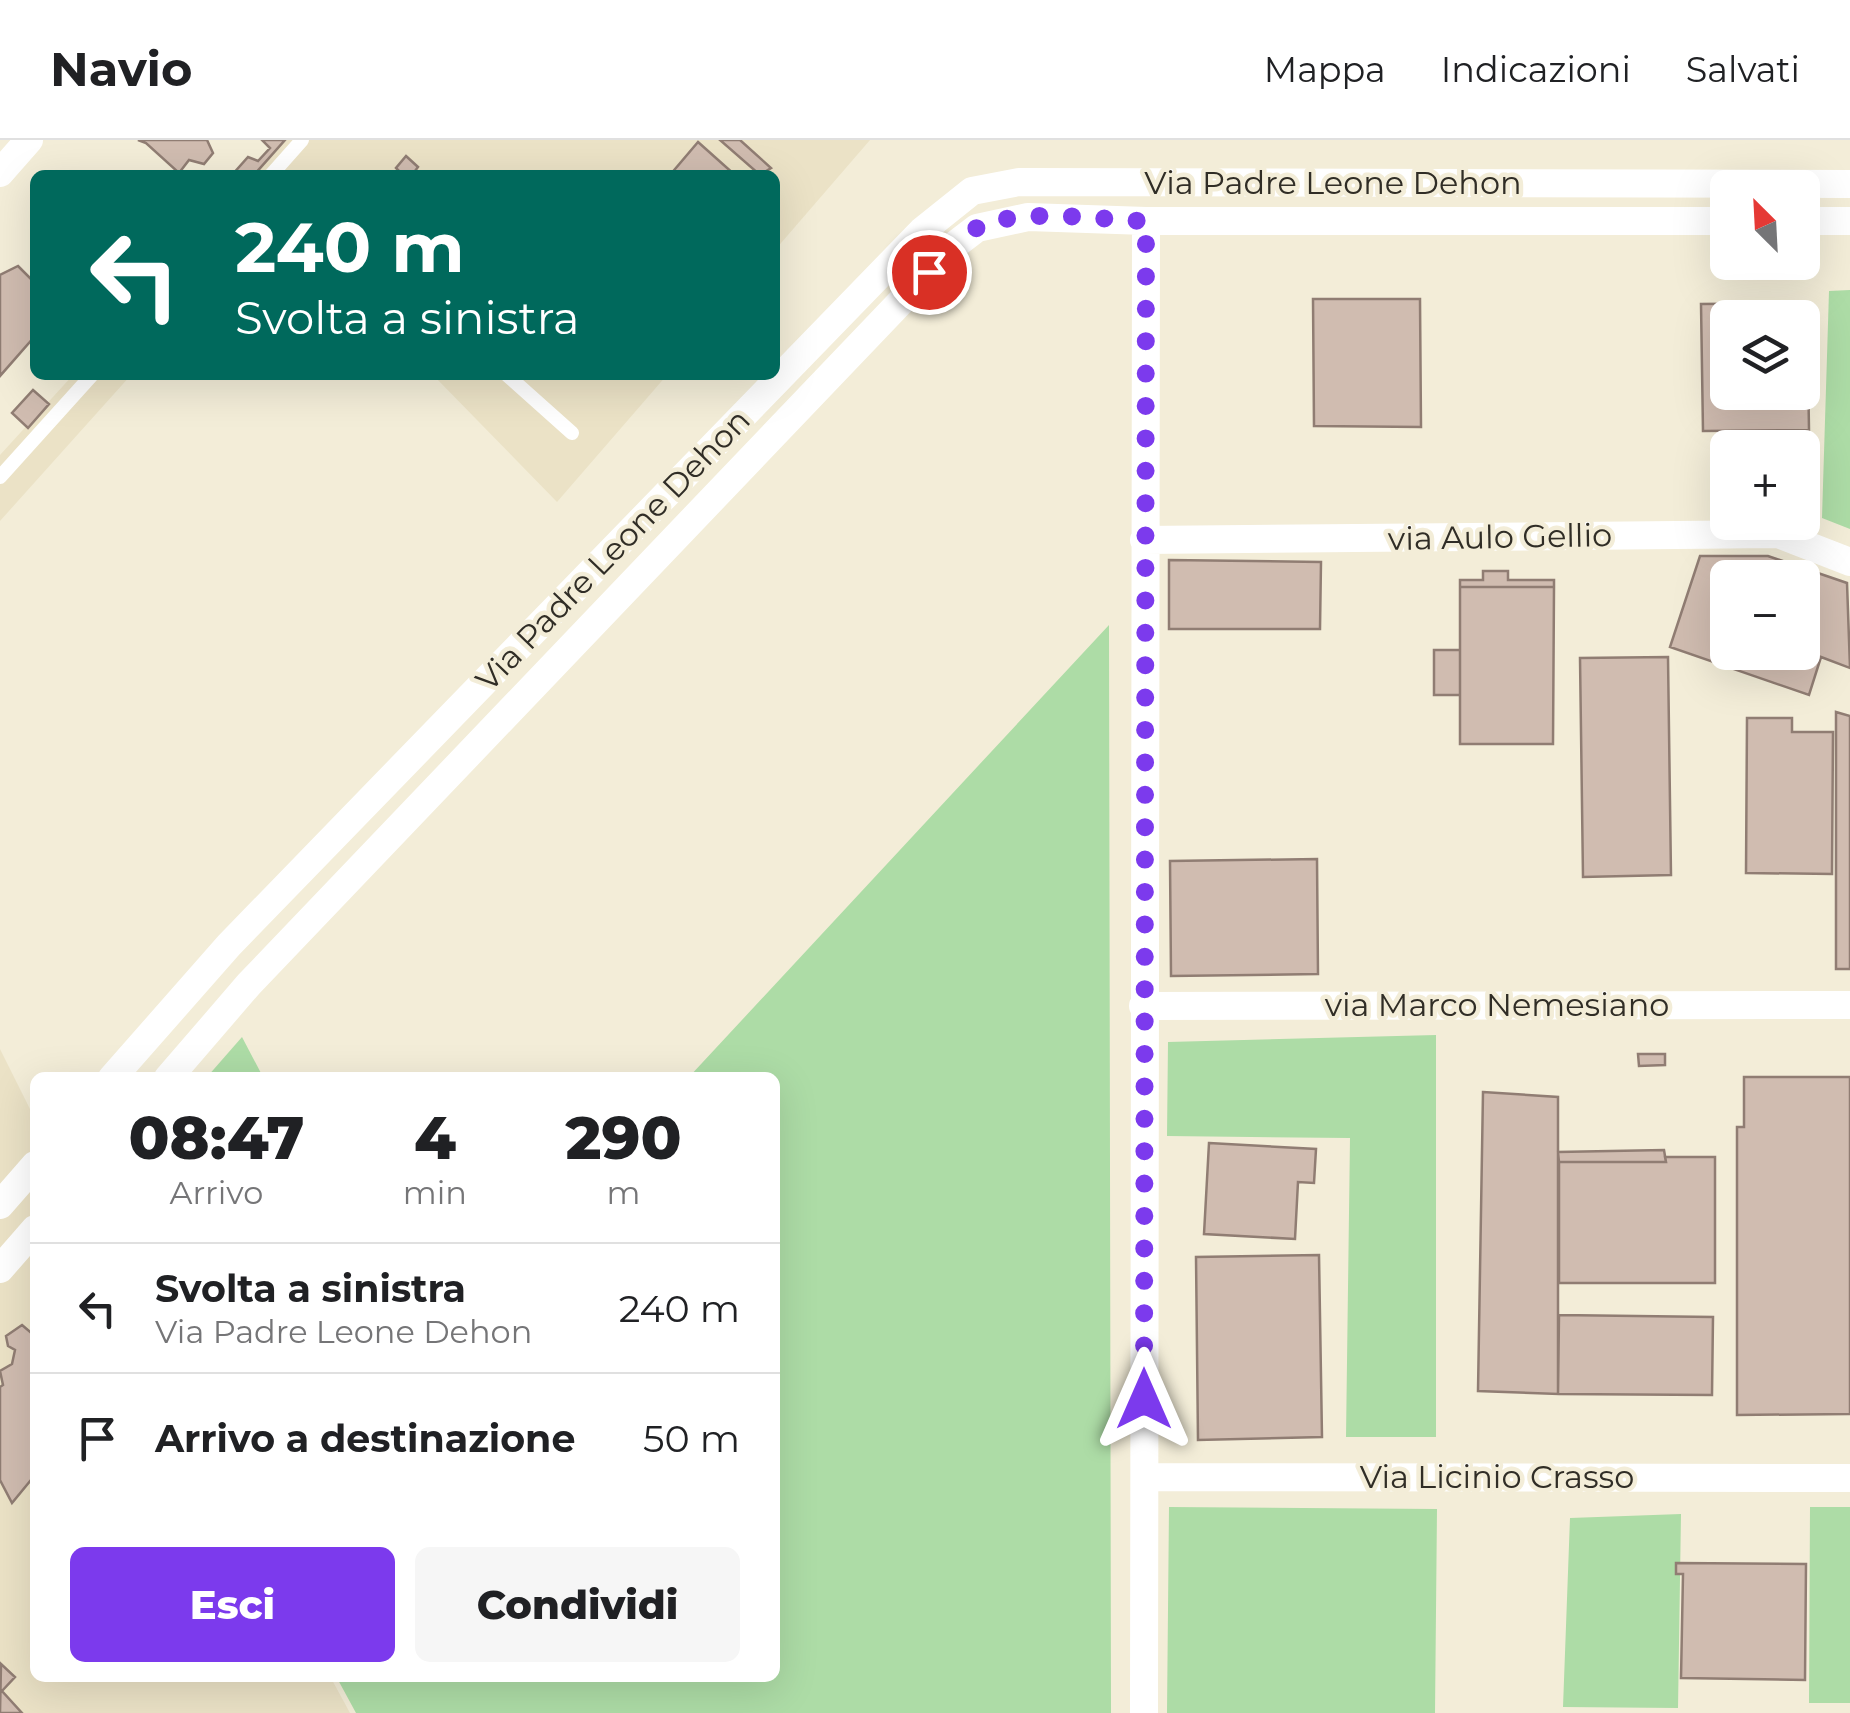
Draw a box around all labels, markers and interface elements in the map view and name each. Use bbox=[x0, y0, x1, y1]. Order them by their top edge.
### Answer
text: Navio bbox=[50, 40, 193, 98]
text: Mappa bbox=[1264, 48, 1386, 91]
text: Indicazioni bbox=[1441, 48, 1631, 91]
text: Salvati bbox=[1686, 48, 1800, 91]
street label: Via Padre Leone Dehon bbox=[1144, 163, 1522, 202]
north arrow bbox=[1710, 170, 1820, 280]
map controls bbox=[1710, 170, 1820, 670]
text: 240 m bbox=[235, 204, 465, 290]
icon: left bbox=[70, 210, 200, 340]
pin bbox=[887, 230, 972, 315]
icon: arrive bbox=[902, 245, 957, 300]
text: Svolta a sinistra bbox=[235, 290, 580, 345]
button: layers bbox=[1710, 300, 1820, 410]
street label: Via Padre Leone Dehon bbox=[468, 400, 758, 699]
button: + bbox=[1710, 430, 1820, 540]
street label: via Aulo Gellio bbox=[1387, 515, 1612, 558]
button: − bbox=[1710, 560, 1820, 670]
street label: via Marco Nemesiano bbox=[1325, 985, 1669, 1024]
text: 08:47 bbox=[128, 1101, 304, 1174]
text: 4 bbox=[414, 1101, 456, 1174]
text: 290 bbox=[566, 1101, 681, 1174]
text: Arrivo bbox=[170, 1173, 263, 1212]
text: min bbox=[403, 1173, 467, 1212]
text: m bbox=[607, 1173, 640, 1212]
text: Svolta a sinistra bbox=[155, 1265, 466, 1312]
icon: left bbox=[70, 1281, 125, 1336]
text: 240 m bbox=[619, 1285, 740, 1332]
text: Via Padre Leone Dehon bbox=[155, 1312, 532, 1351]
position arrow bbox=[1092, 1347, 1196, 1451]
icon: arrive bbox=[70, 1411, 125, 1466]
text: Arrivo a destinazione bbox=[155, 1415, 576, 1462]
text: 50 m bbox=[643, 1415, 740, 1462]
street label: Via Licinio Crasso bbox=[1360, 1457, 1634, 1496]
button: Esci bbox=[70, 1547, 395, 1662]
button: Condividi bbox=[415, 1547, 740, 1662]

